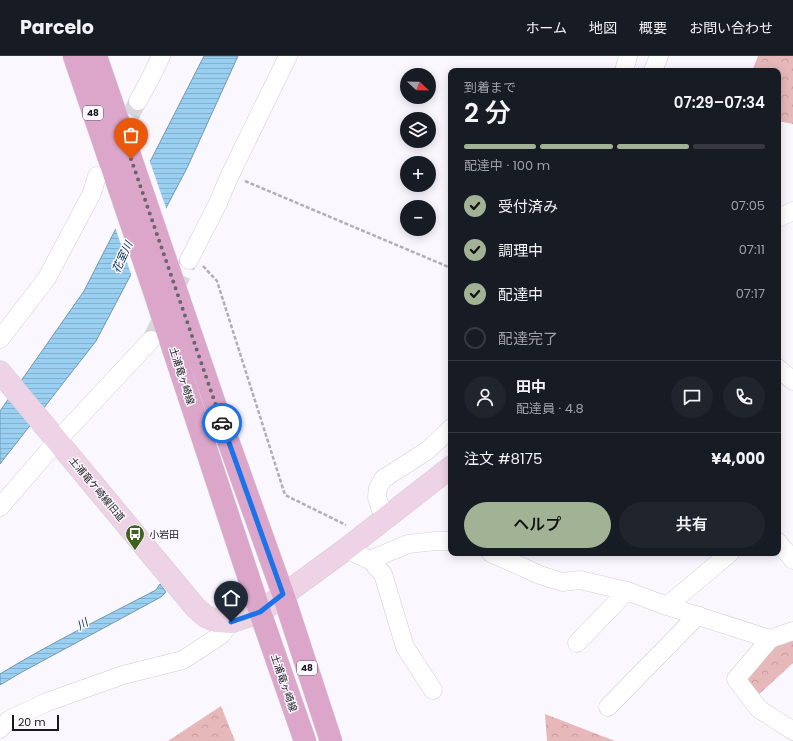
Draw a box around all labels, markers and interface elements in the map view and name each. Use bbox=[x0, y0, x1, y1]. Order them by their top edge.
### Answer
text: Parcelo bbox=[20, 14, 94, 41]
text: ホーム bbox=[525, 18, 567, 38]
text: 地図 bbox=[589, 18, 617, 38]
text: 概要 bbox=[639, 18, 667, 38]
text: お問い合わせ bbox=[689, 18, 773, 38]
north arrow bbox=[400, 68, 436, 104]
map controls bbox=[400, 68, 436, 236]
text: 到着まで bbox=[464, 78, 516, 97]
text: 07:29–07:34 bbox=[674, 92, 765, 113]
text: 2 分 bbox=[464, 95, 511, 131]
road number: 48 bbox=[83, 106, 103, 120]
button: layers bbox=[400, 112, 436, 148]
pin bbox=[114, 118, 148, 159]
icon: bag bbox=[120, 124, 142, 146]
button: + bbox=[400, 156, 436, 192]
text: 配達中 · 100 m bbox=[464, 156, 550, 175]
icon: check bbox=[464, 195, 486, 217]
text: 受付済み bbox=[498, 196, 558, 217]
text: 07:05 bbox=[731, 196, 765, 215]
button: − bbox=[400, 200, 436, 236]
water label: 花室川 bbox=[108, 238, 137, 275]
icon: check bbox=[464, 239, 486, 261]
text: 調理中 bbox=[498, 240, 543, 261]
text: 07:11 bbox=[739, 240, 765, 259]
icon: check bbox=[464, 283, 486, 305]
text: 配達中 bbox=[498, 284, 543, 305]
text: 07:17 bbox=[736, 284, 765, 303]
text: 配達完了 bbox=[498, 328, 558, 349]
street label: 土浦竜ヶ崎線 bbox=[166, 345, 198, 407]
button: person bbox=[464, 376, 506, 418]
text: 田中 bbox=[516, 376, 546, 397]
button: chat bbox=[671, 376, 713, 418]
button: phone bbox=[723, 376, 765, 418]
text: 配達員 · 4.8 bbox=[516, 399, 584, 418]
courier bbox=[202, 403, 242, 443]
icon: car bbox=[211, 412, 233, 434]
text: 注文 #8175 bbox=[464, 448, 542, 469]
text: ¥4,000 bbox=[711, 448, 765, 469]
street label: 土浦竜ケ崎線旧道 bbox=[66, 454, 128, 524]
button: ヘルプ bbox=[464, 502, 611, 548]
button: 共有 bbox=[619, 502, 765, 548]
bus stop icon: 小岩田 bbox=[124, 523, 146, 551]
place label: 小岩田 bbox=[149, 527, 179, 542]
pin bbox=[214, 581, 248, 622]
icon: home bbox=[220, 587, 242, 609]
water label: 川 bbox=[73, 614, 92, 634]
street label: 土浦竜ヶ崎線 bbox=[267, 652, 301, 714]
road number: 48 bbox=[297, 661, 317, 675]
scale bar bbox=[12, 713, 59, 732]
text: 20 m bbox=[18, 714, 46, 730]

